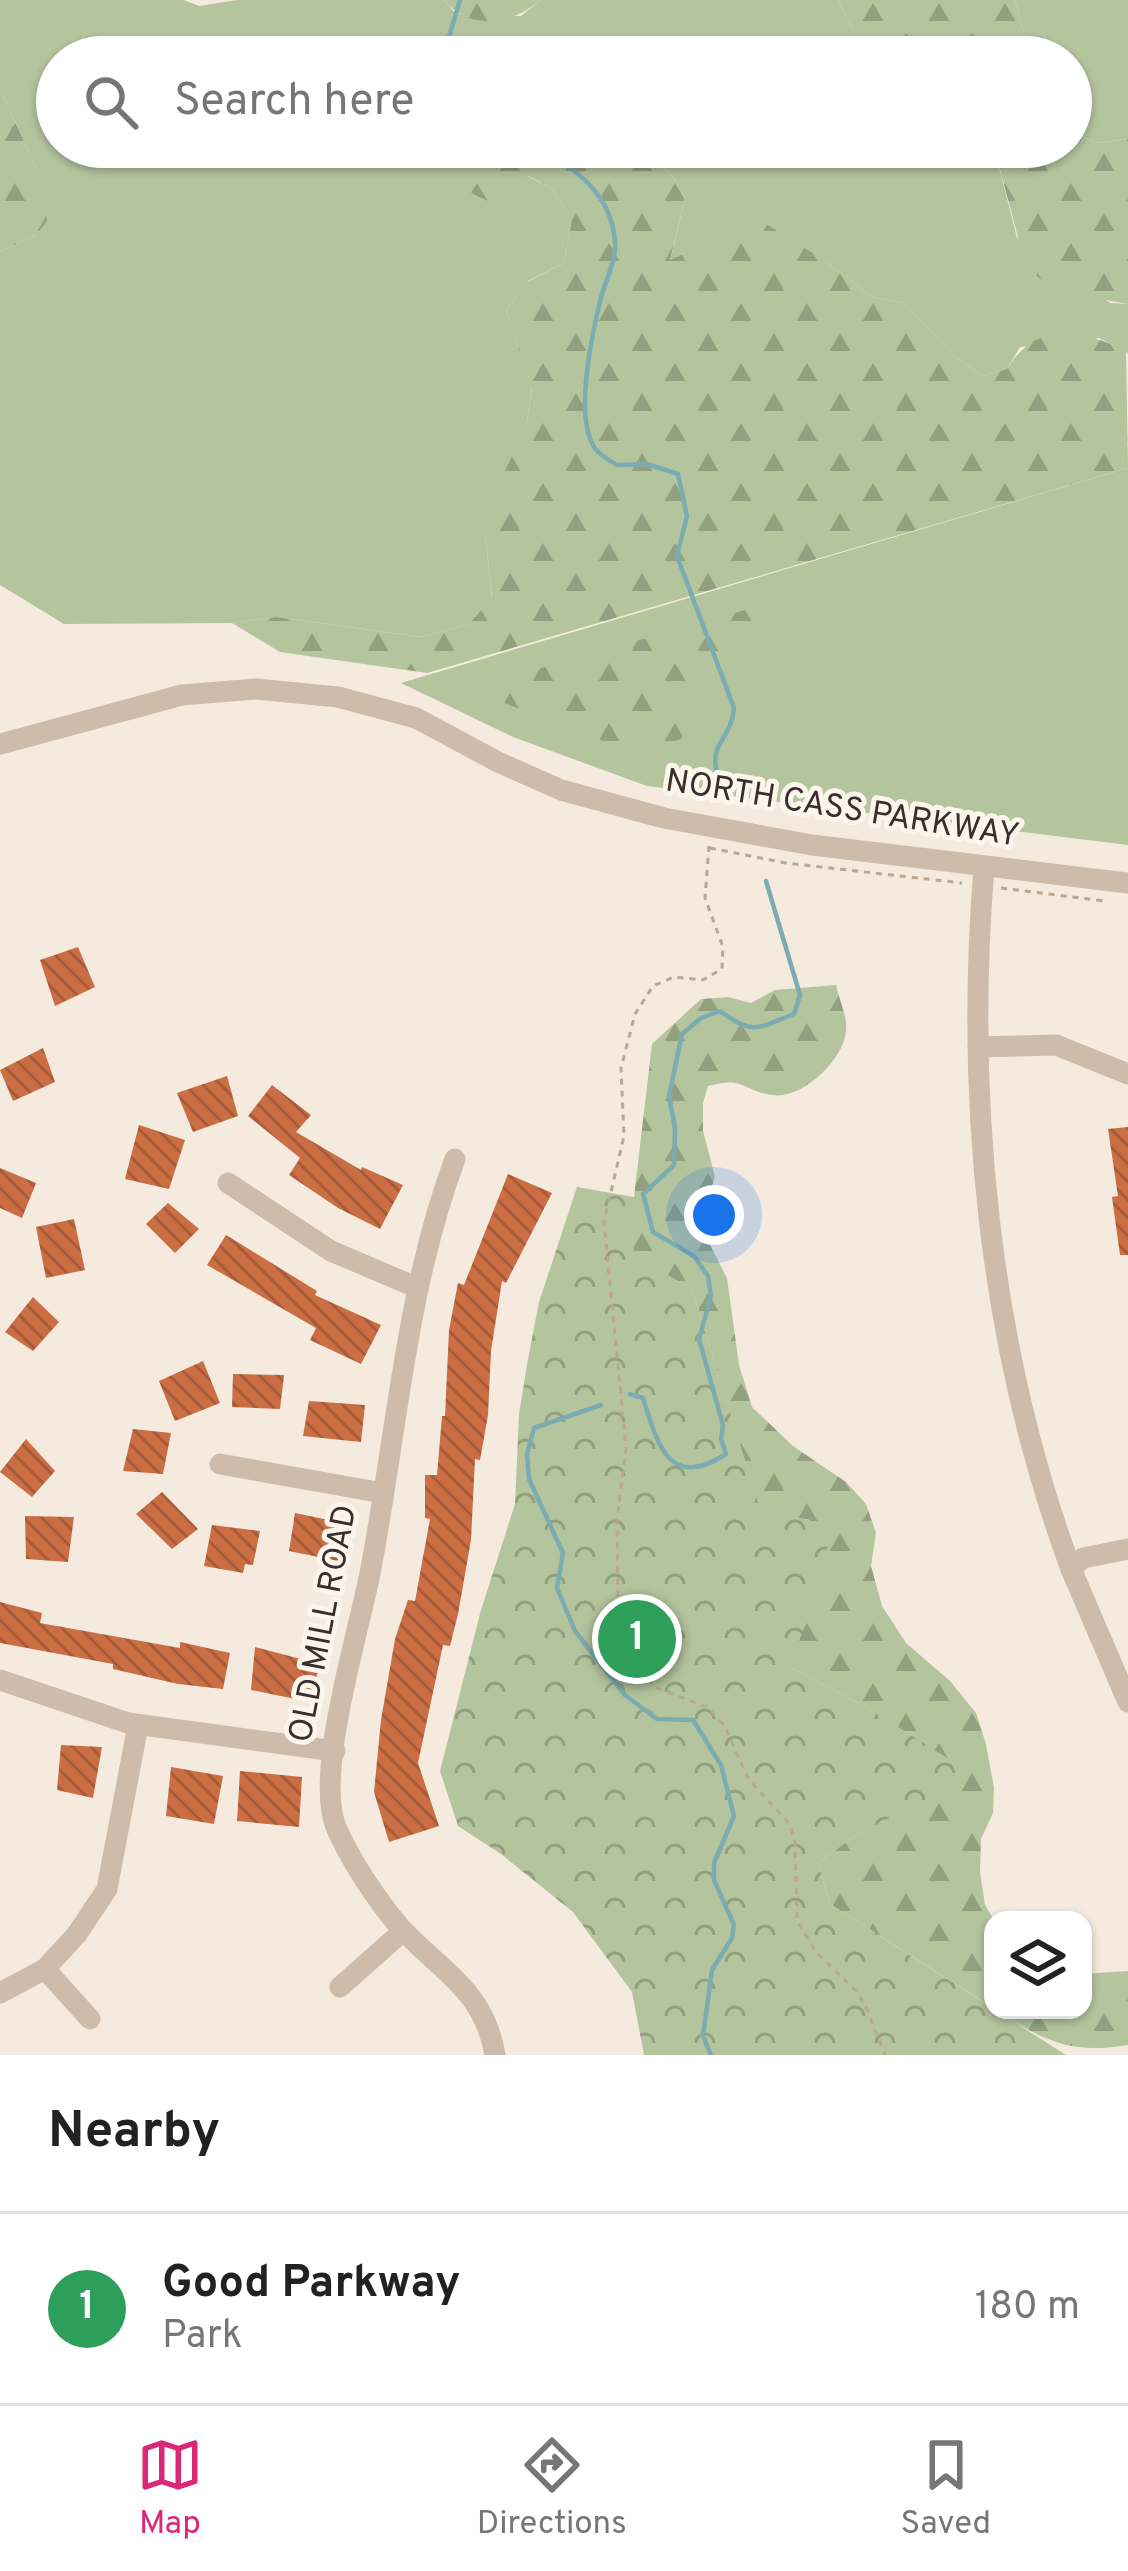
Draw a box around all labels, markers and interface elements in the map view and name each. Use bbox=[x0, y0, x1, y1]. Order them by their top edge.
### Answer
search box bbox=[36, 36, 1092, 168]
icon: search bbox=[78, 69, 144, 135]
text: Search here bbox=[174, 74, 414, 131]
street label: NORTH CASS PARKWAY bbox=[662, 761, 1022, 859]
your location bbox=[684, 1185, 744, 1245]
street label: OLD MILL ROAD bbox=[281, 1502, 369, 1746]
pin: 1 bbox=[598, 1594, 676, 1684]
map controls bbox=[984, 1911, 1092, 2019]
button: layers bbox=[984, 1911, 1092, 2019]
text: Nearby bbox=[48, 2101, 220, 2166]
text: Good Parkway bbox=[162, 2256, 461, 2313]
text: 1 bbox=[79, 2284, 95, 2333]
text: 180 m bbox=[975, 2284, 1080, 2333]
text: Park bbox=[162, 2313, 243, 2362]
tab: Map bbox=[137, 2432, 203, 2546]
tab: Directions bbox=[477, 2432, 627, 2546]
tab: Saved bbox=[900, 2432, 991, 2546]

